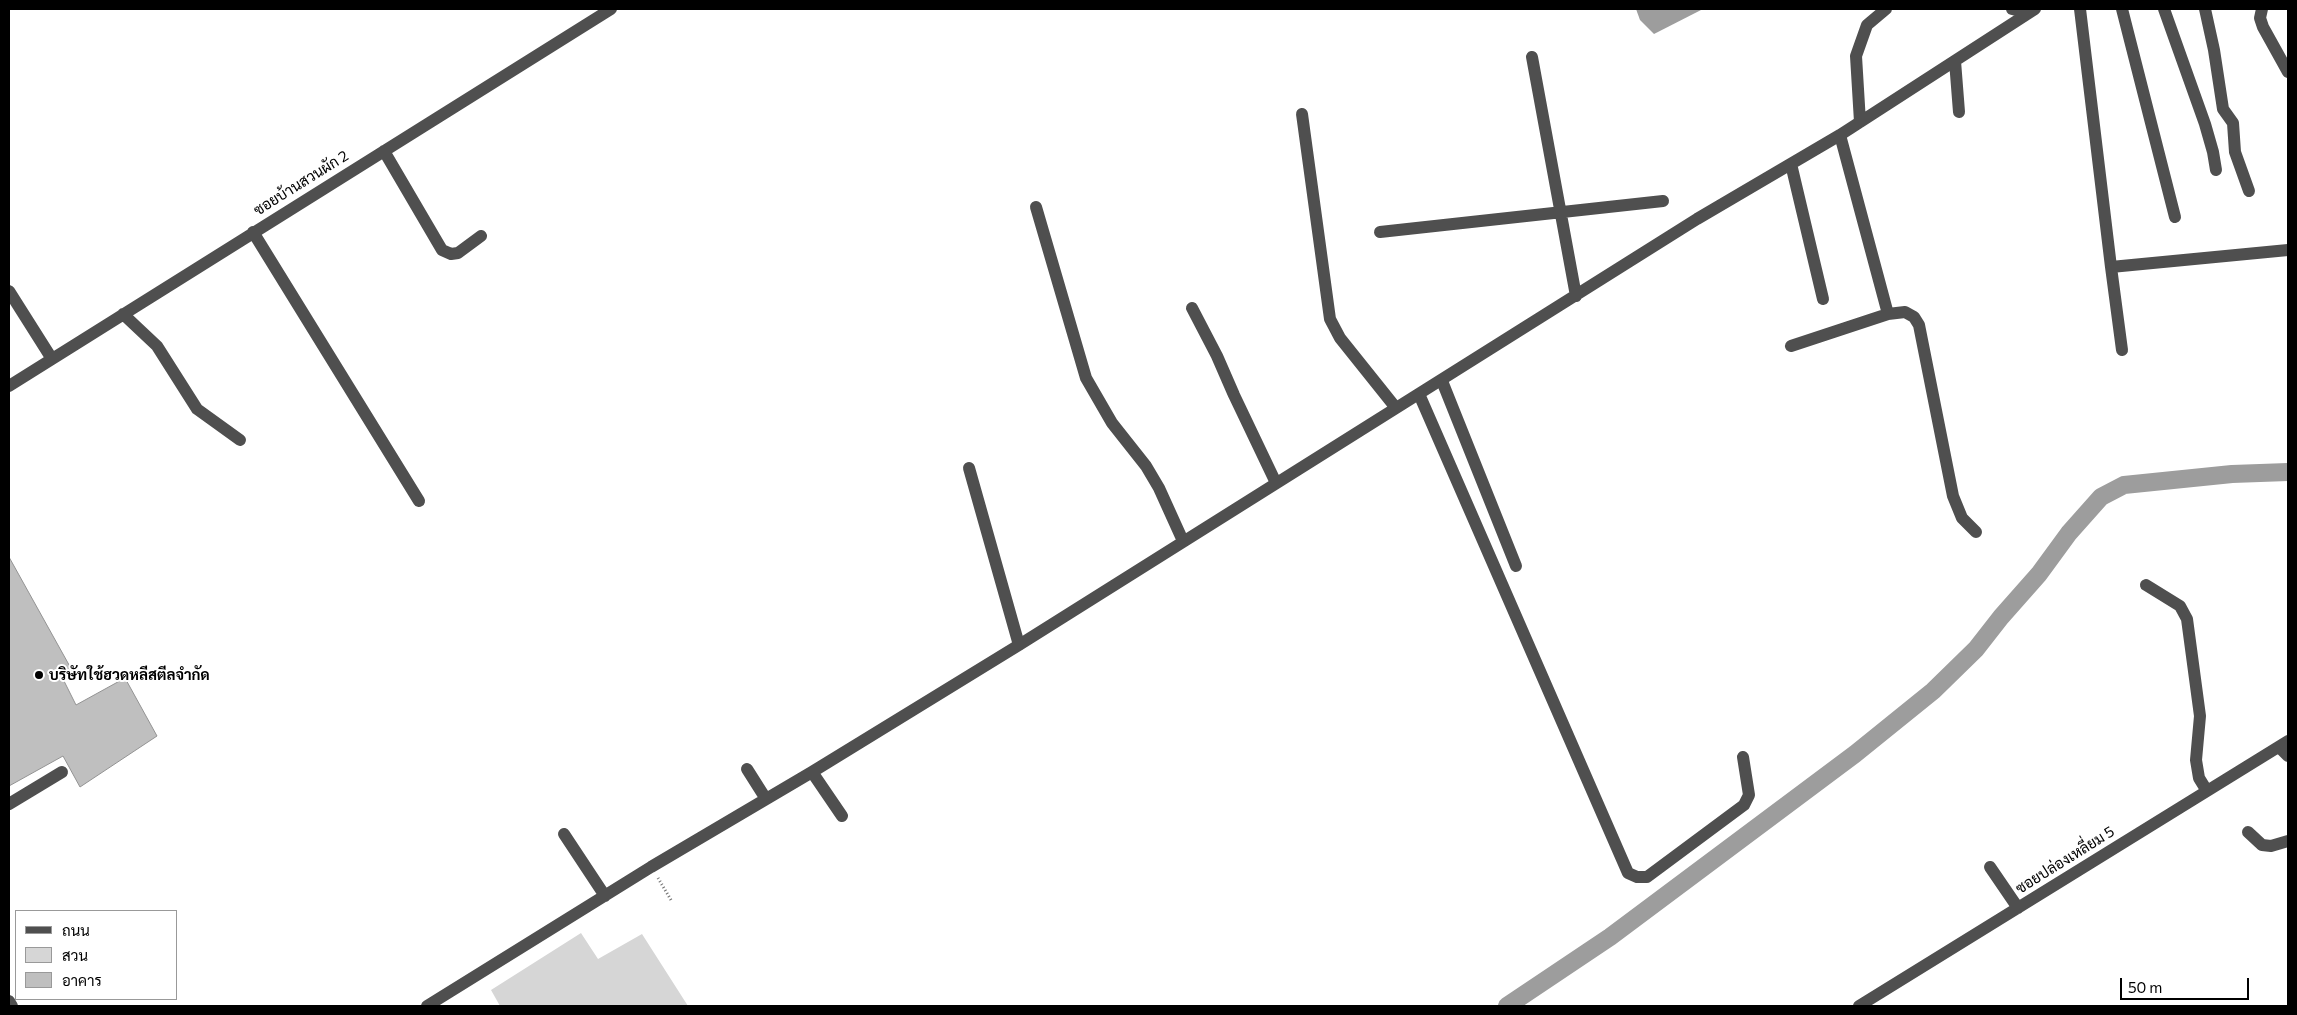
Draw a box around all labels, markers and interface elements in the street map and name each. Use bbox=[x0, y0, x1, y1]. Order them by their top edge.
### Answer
street label: ซอยบ้านสวนผัก 2 bbox=[250, 147, 352, 219]
place label: บริษัทใช้ฮวดหลีสตีลจำกัด bbox=[49, 666, 210, 684]
marker: บริษัทใช้ฮวดหลีสตีลจำกัด bbox=[33, 669, 45, 681]
street label: ซอยปล่องเหลี่ยม 5 bbox=[2012, 822, 2118, 898]
legend bbox=[15, 910, 178, 1000]
text: ถนน bbox=[62, 921, 90, 939]
text: สวน bbox=[62, 946, 88, 964]
scale bar bbox=[2122, 968, 2251, 1000]
text: อาคาร bbox=[62, 971, 102, 989]
text: 50 m bbox=[2128, 978, 2162, 996]

